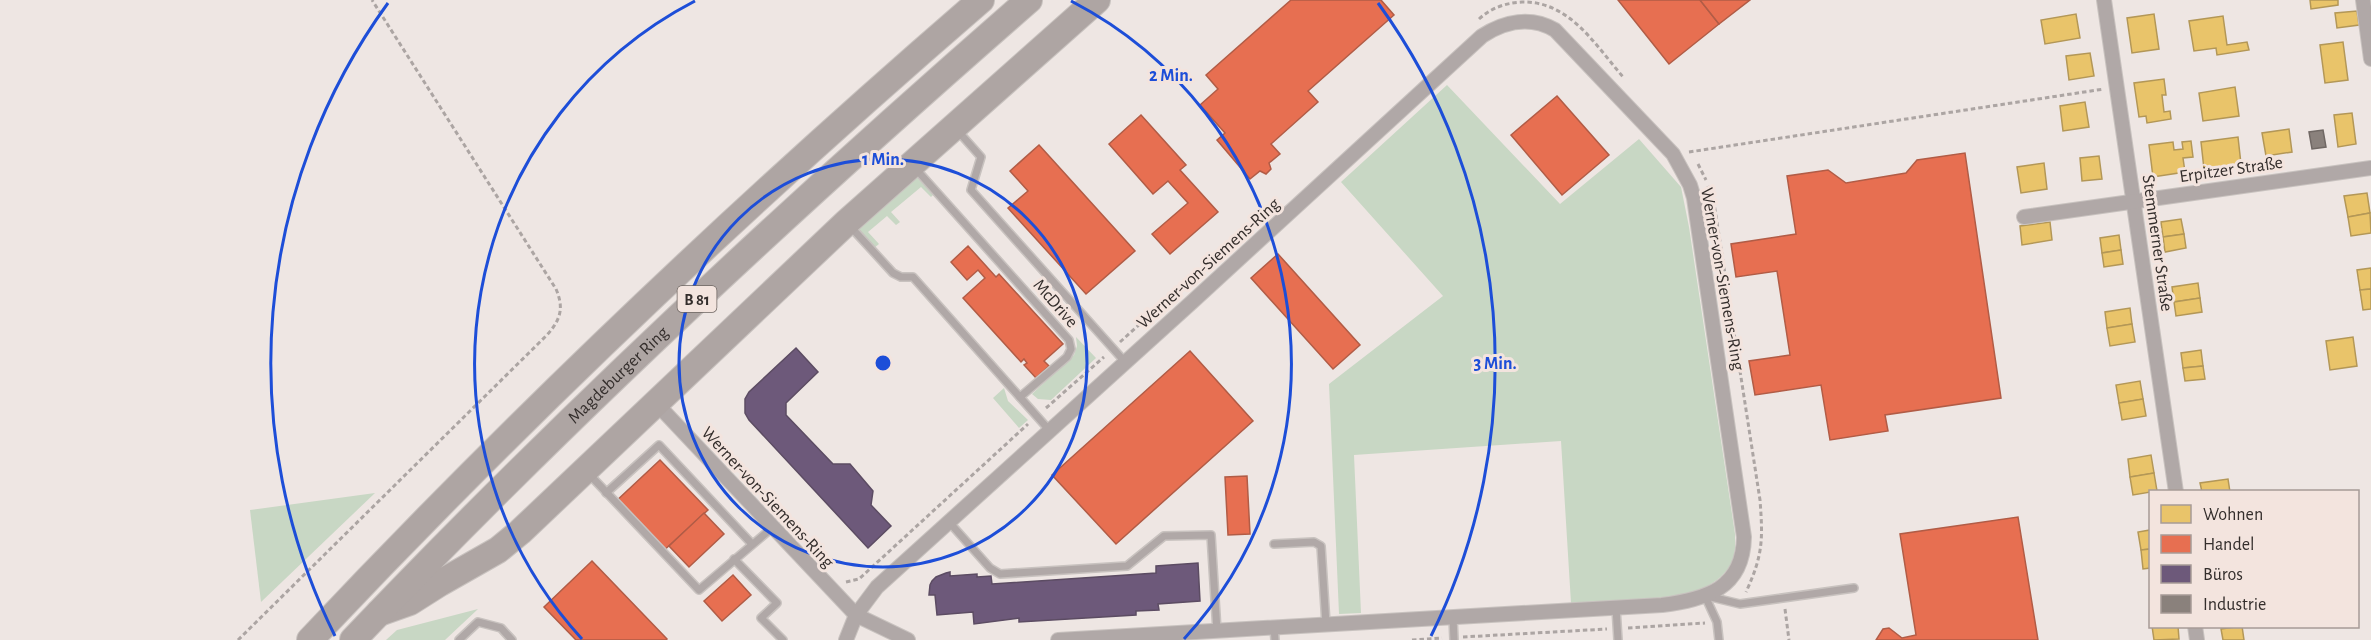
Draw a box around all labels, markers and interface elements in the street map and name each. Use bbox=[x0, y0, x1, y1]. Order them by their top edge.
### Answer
text: 2 Min. bbox=[1149, 67, 1193, 85]
text: 1 Min. bbox=[862, 151, 904, 169]
street label: Erpitzer Straße bbox=[2178, 154, 2284, 186]
street label: Stemmerner Straße bbox=[2139, 174, 2176, 313]
street label: Werner-von-Siemens-Ring bbox=[1697, 186, 1747, 372]
street label: Werner-von-Siemens-Ring bbox=[1134, 195, 1284, 332]
street label: McDrive bbox=[1030, 276, 1081, 331]
road number: B 81 bbox=[678, 286, 716, 312]
street label: Magdeburger Ring bbox=[565, 323, 672, 427]
centre of rings bbox=[873, 353, 893, 373]
text: 3 Min. bbox=[1473, 355, 1517, 373]
street label: Werner-von-Siemens-Ring bbox=[698, 424, 837, 572]
legend bbox=[2149, 490, 2359, 628]
text: Wohnen bbox=[2203, 506, 2263, 524]
text: Handel bbox=[2203, 536, 2254, 554]
text: Büros bbox=[2203, 566, 2243, 584]
text: Industrie bbox=[2203, 596, 2266, 614]

